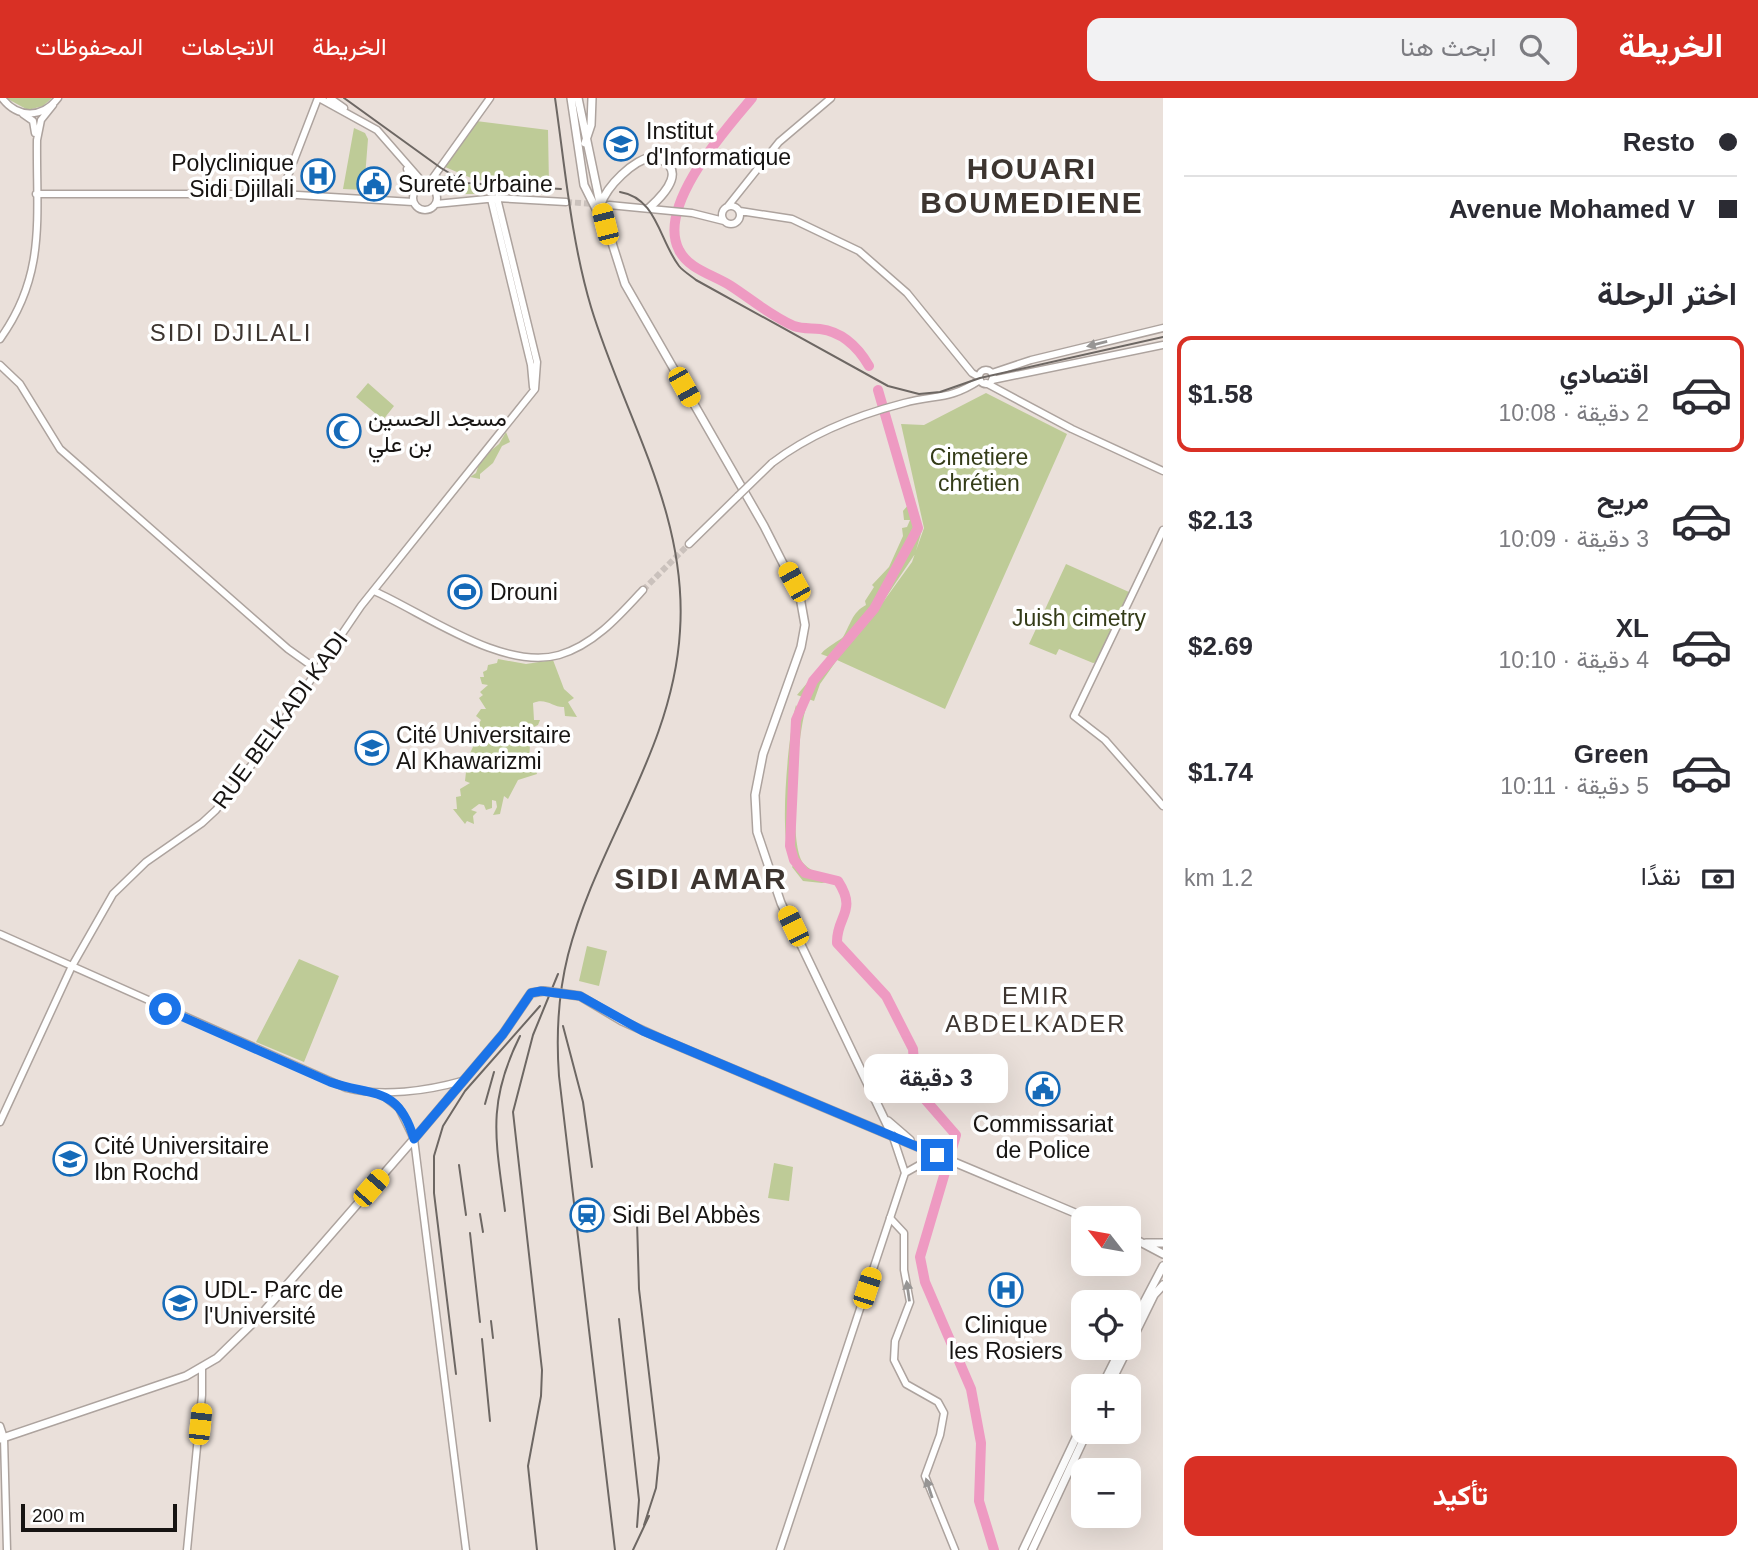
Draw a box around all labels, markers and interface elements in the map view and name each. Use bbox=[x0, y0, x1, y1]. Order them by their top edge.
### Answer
search box bbox=[1087, 18, 1577, 81]
text: الخريطة bbox=[1619, 27, 1723, 64]
icon: search bbox=[1515, 30, 1553, 68]
text: ابحث هنا bbox=[1400, 32, 1497, 62]
text: المحفوظات bbox=[35, 33, 143, 60]
text: الاتجاهات bbox=[181, 33, 274, 60]
text: الخريطة bbox=[312, 33, 387, 60]
place label: Institut d'Informatique bbox=[646, 118, 791, 170]
school or university icon: Institut d'Informatique bbox=[602, 125, 640, 163]
text: Resto bbox=[1623, 127, 1695, 157]
place label: Polyclinique Sidi Djillali bbox=[171, 150, 294, 202]
district label: HOUARI BOUMEDIENE bbox=[920, 152, 1144, 219]
hospital icon: Polyclinique Sidi Djillali bbox=[299, 157, 337, 195]
public building icon: Sureté Urbaine bbox=[355, 165, 393, 203]
place label: Sureté Urbaine bbox=[398, 171, 553, 197]
text: Avenue Mohamed V bbox=[1449, 194, 1695, 224]
car bbox=[590, 201, 621, 247]
text: اختر الرحلة bbox=[1597, 276, 1737, 312]
district label: SIDI DJILALI bbox=[150, 319, 312, 346]
one-way arrow bbox=[1086, 339, 1108, 350]
text: اقتصادي bbox=[1560, 359, 1649, 389]
icon: car bbox=[1670, 363, 1733, 426]
car bbox=[665, 364, 704, 410]
text: $1.58 bbox=[1188, 379, 1253, 409]
text: 2 دقيقة · 10:08 bbox=[1499, 400, 1649, 426]
place label: مسجد الحسين بن علي bbox=[368, 405, 507, 463]
mosque icon: مسجد الحسين بن علي bbox=[325, 412, 363, 450]
park label: Cimetiere chrétien bbox=[930, 444, 1028, 496]
text: مريح bbox=[1597, 485, 1649, 515]
icon: car bbox=[1670, 489, 1733, 552]
text: $2.13 bbox=[1188, 505, 1253, 535]
text: 3 دقيقة · 10:09 bbox=[1499, 526, 1649, 552]
car bbox=[775, 559, 814, 605]
sports icon: Drouni bbox=[446, 573, 484, 611]
place label: Drouni bbox=[490, 579, 558, 605]
park label: Juish cimetry bbox=[1012, 605, 1147, 631]
text: XL bbox=[1616, 613, 1649, 643]
icon: car bbox=[1670, 615, 1733, 678]
street label: RUE BELKADI KADI bbox=[207, 627, 353, 813]
text: $2.69 bbox=[1188, 631, 1253, 661]
text: 4 دقيقة · 10:10 bbox=[1499, 647, 1649, 673]
place label: Cité Universitaire Al Khawarizmi bbox=[396, 722, 571, 774]
school or university icon: Cité Universitaire Al Khawarizmi bbox=[353, 729, 391, 767]
text: Green bbox=[1574, 739, 1649, 769]
icon: car bbox=[1670, 741, 1733, 804]
text: $1.74 bbox=[1188, 757, 1253, 787]
text: 5 دقيقة · 10:11 bbox=[1500, 773, 1649, 799]
icon: cash bbox=[1699, 860, 1737, 898]
text: نقدًا bbox=[1641, 861, 1681, 891]
district label: SIDI AMAR bbox=[614, 862, 788, 895]
text: 1.2 km bbox=[1184, 865, 1253, 891]
car bbox=[775, 903, 812, 949]
district label: EMIR ABDELKADER bbox=[945, 982, 1127, 1037]
route start bbox=[149, 993, 181, 1025]
callout: 3 دقيقة bbox=[865, 1054, 1009, 1102]
text: 3 دقيقة bbox=[899, 1065, 973, 1091]
public building icon: Commissariat de Police bbox=[1024, 1070, 1062, 1108]
place label: Commissariat de Police bbox=[973, 1111, 1114, 1163]
place label: Cité Universitaire Ibn Rochd bbox=[94, 1133, 269, 1185]
route end bbox=[921, 1139, 953, 1171]
school or university icon: Cité Universitaire Ibn Rochd bbox=[51, 1140, 89, 1178]
car bbox=[350, 1165, 393, 1211]
station icon: Sidi Bel Abbès bbox=[568, 1196, 606, 1234]
place label: Sidi Bel Abbès bbox=[612, 1202, 760, 1228]
north arrow bbox=[1071, 1206, 1141, 1276]
map controls bbox=[1071, 1206, 1141, 1528]
car bbox=[851, 1265, 884, 1311]
hospital icon: Clinique les Rosiers bbox=[987, 1271, 1025, 1309]
place label: UDL- Parc de l'Université bbox=[204, 1277, 343, 1329]
one-way arrow bbox=[902, 1280, 913, 1302]
school or university icon: UDL- Parc de l'Université bbox=[161, 1284, 199, 1322]
button: locate bbox=[1071, 1290, 1141, 1360]
place label: Clinique les Rosiers bbox=[949, 1312, 1063, 1364]
button: + bbox=[1071, 1374, 1141, 1444]
car bbox=[188, 1402, 213, 1446]
button: تأكيد bbox=[1184, 1456, 1737, 1536]
button: − bbox=[1071, 1458, 1141, 1528]
one-way arrow bbox=[923, 1477, 934, 1498]
scale bar bbox=[21, 1501, 177, 1533]
text: 200 m bbox=[32, 1505, 85, 1526]

